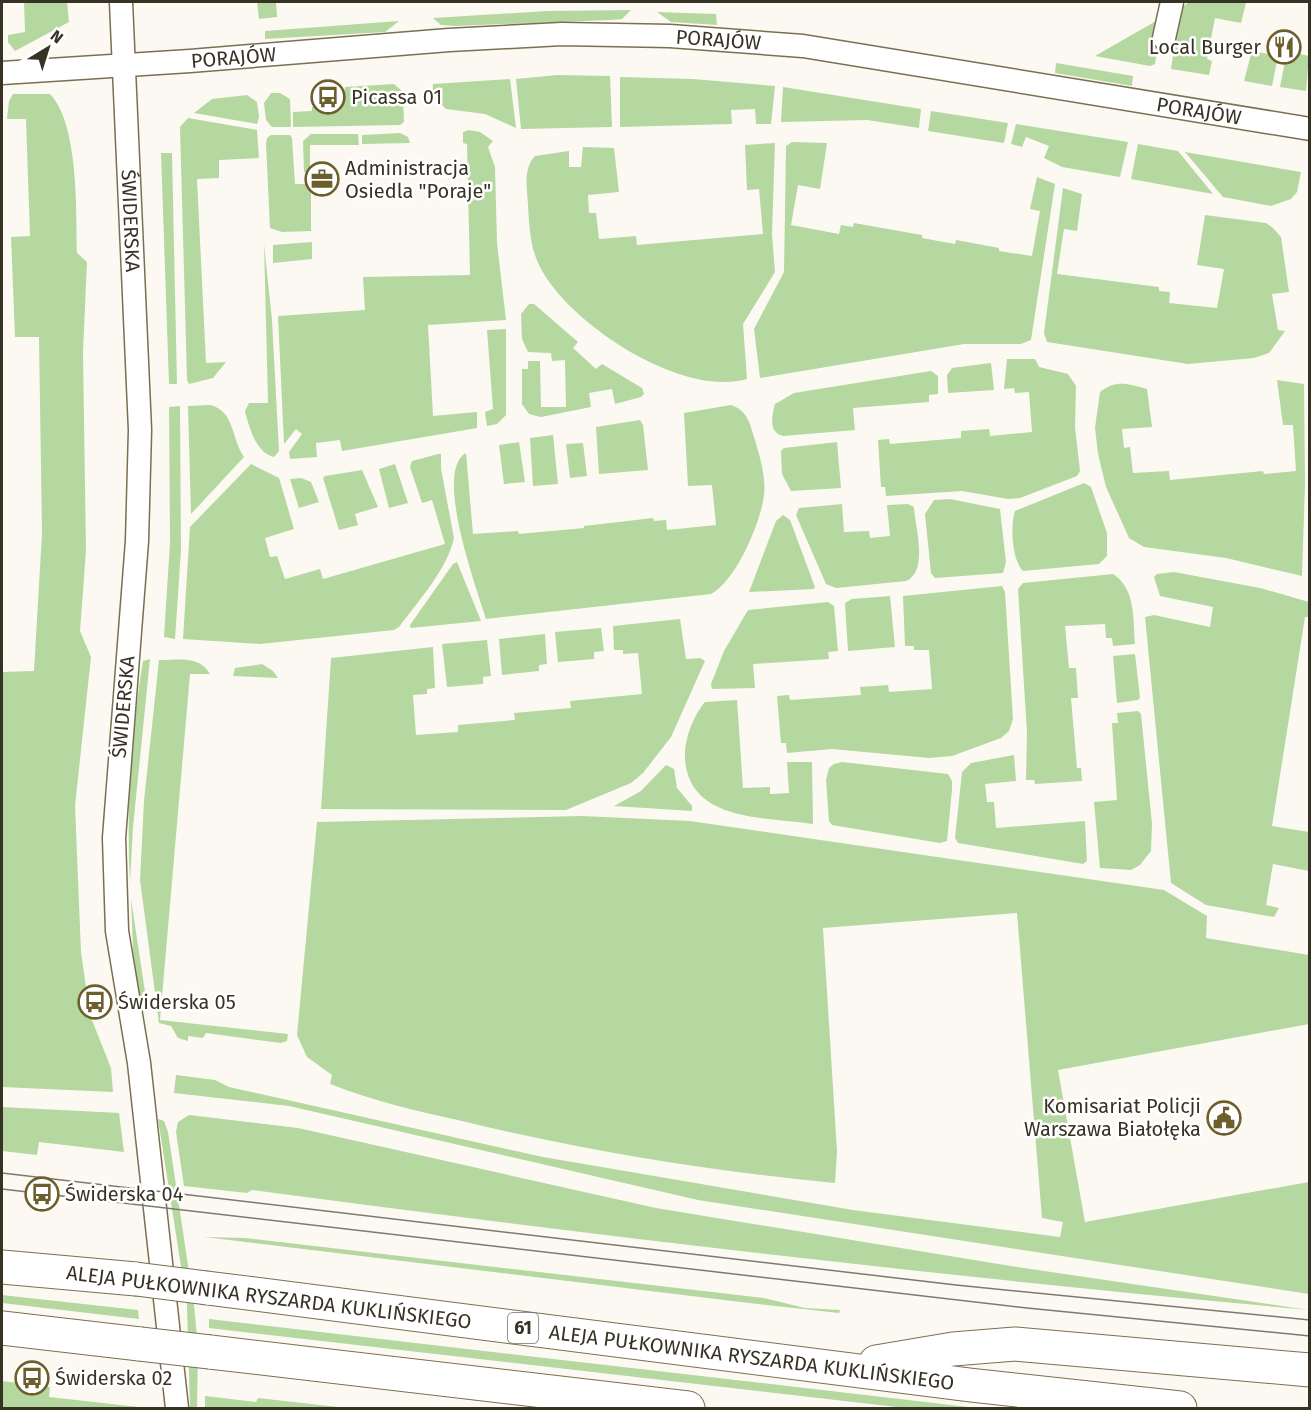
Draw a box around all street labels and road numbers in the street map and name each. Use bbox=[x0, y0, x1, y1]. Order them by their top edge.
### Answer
street label: PORAJÓW bbox=[675, 24, 762, 55]
street label: PORAJÓW bbox=[190, 42, 278, 73]
street label: PORAJÓW bbox=[1155, 92, 1244, 130]
street label: ŚWIDERSKA bbox=[116, 169, 145, 273]
street label: ŚWIDERSKA bbox=[107, 654, 139, 759]
street label: ALEJA PUŁKOWNIKA RYSZARDA KUKLIŃSKIEGO bbox=[65, 1260, 473, 1334]
road number: 61 bbox=[508, 1313, 538, 1343]
street label: ALEJA PUŁKOWNIKA RYSZARDA KUKLIŃSKIEGO bbox=[548, 1320, 956, 1395]

